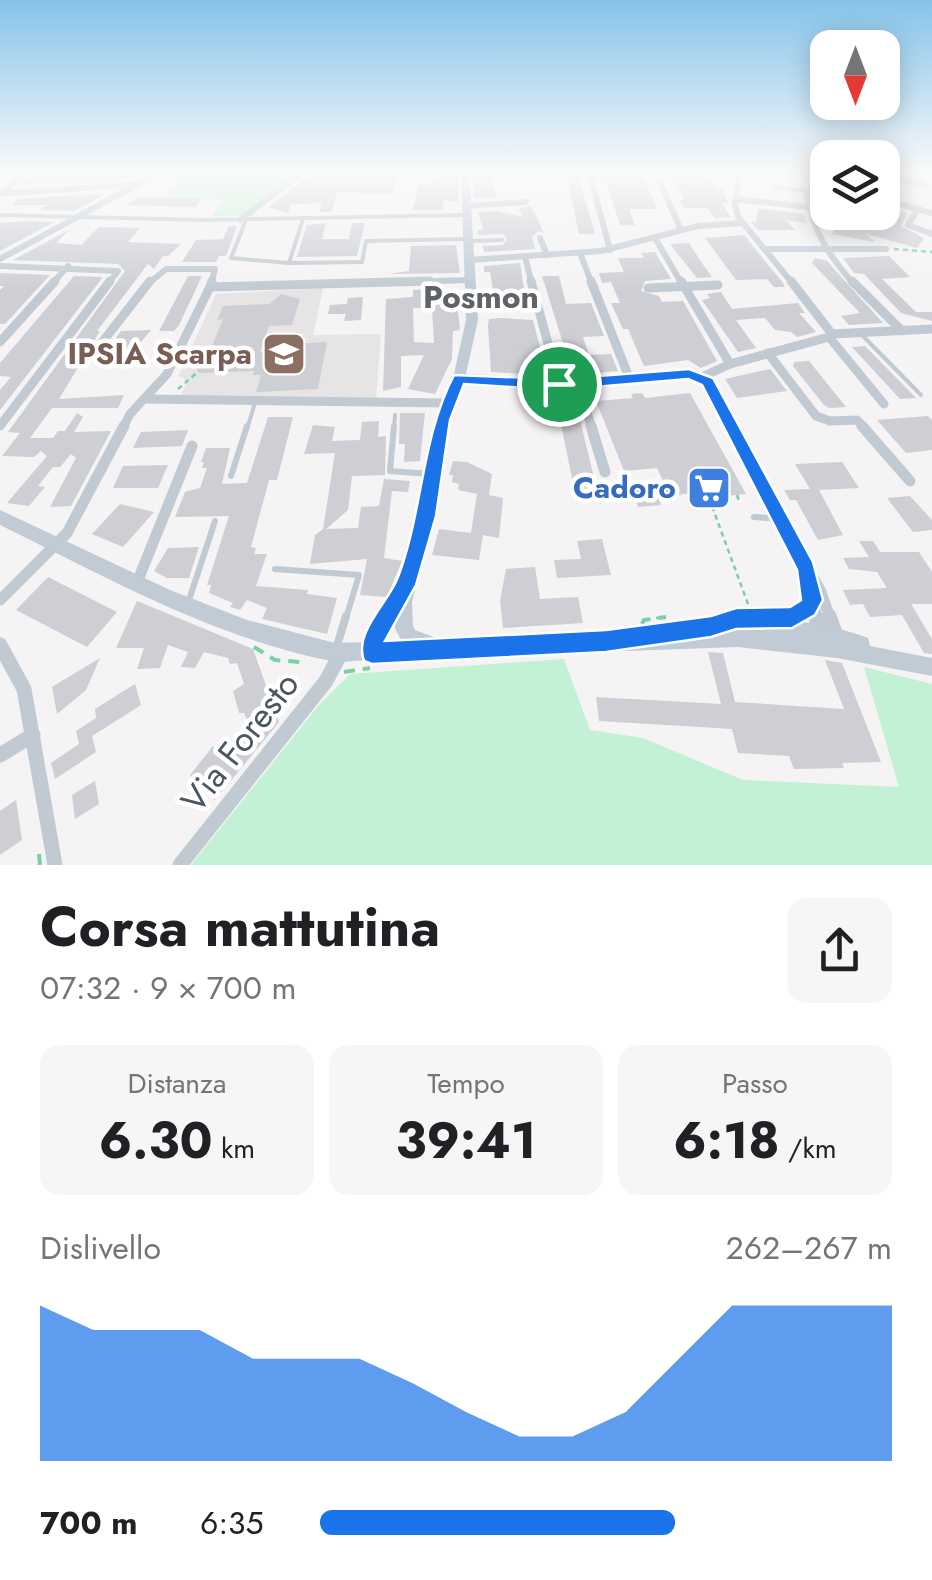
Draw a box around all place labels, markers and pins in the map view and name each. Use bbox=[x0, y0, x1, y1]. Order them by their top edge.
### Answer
school or university icon: IPSIA Scarpa bbox=[261, 331, 307, 377]
place label: IPSIA Scarpa bbox=[68, 332, 252, 375]
pin bbox=[517, 342, 602, 427]
supermarket icon: Cadoro bbox=[686, 465, 732, 511]
place label: Cadoro bbox=[573, 466, 676, 509]

